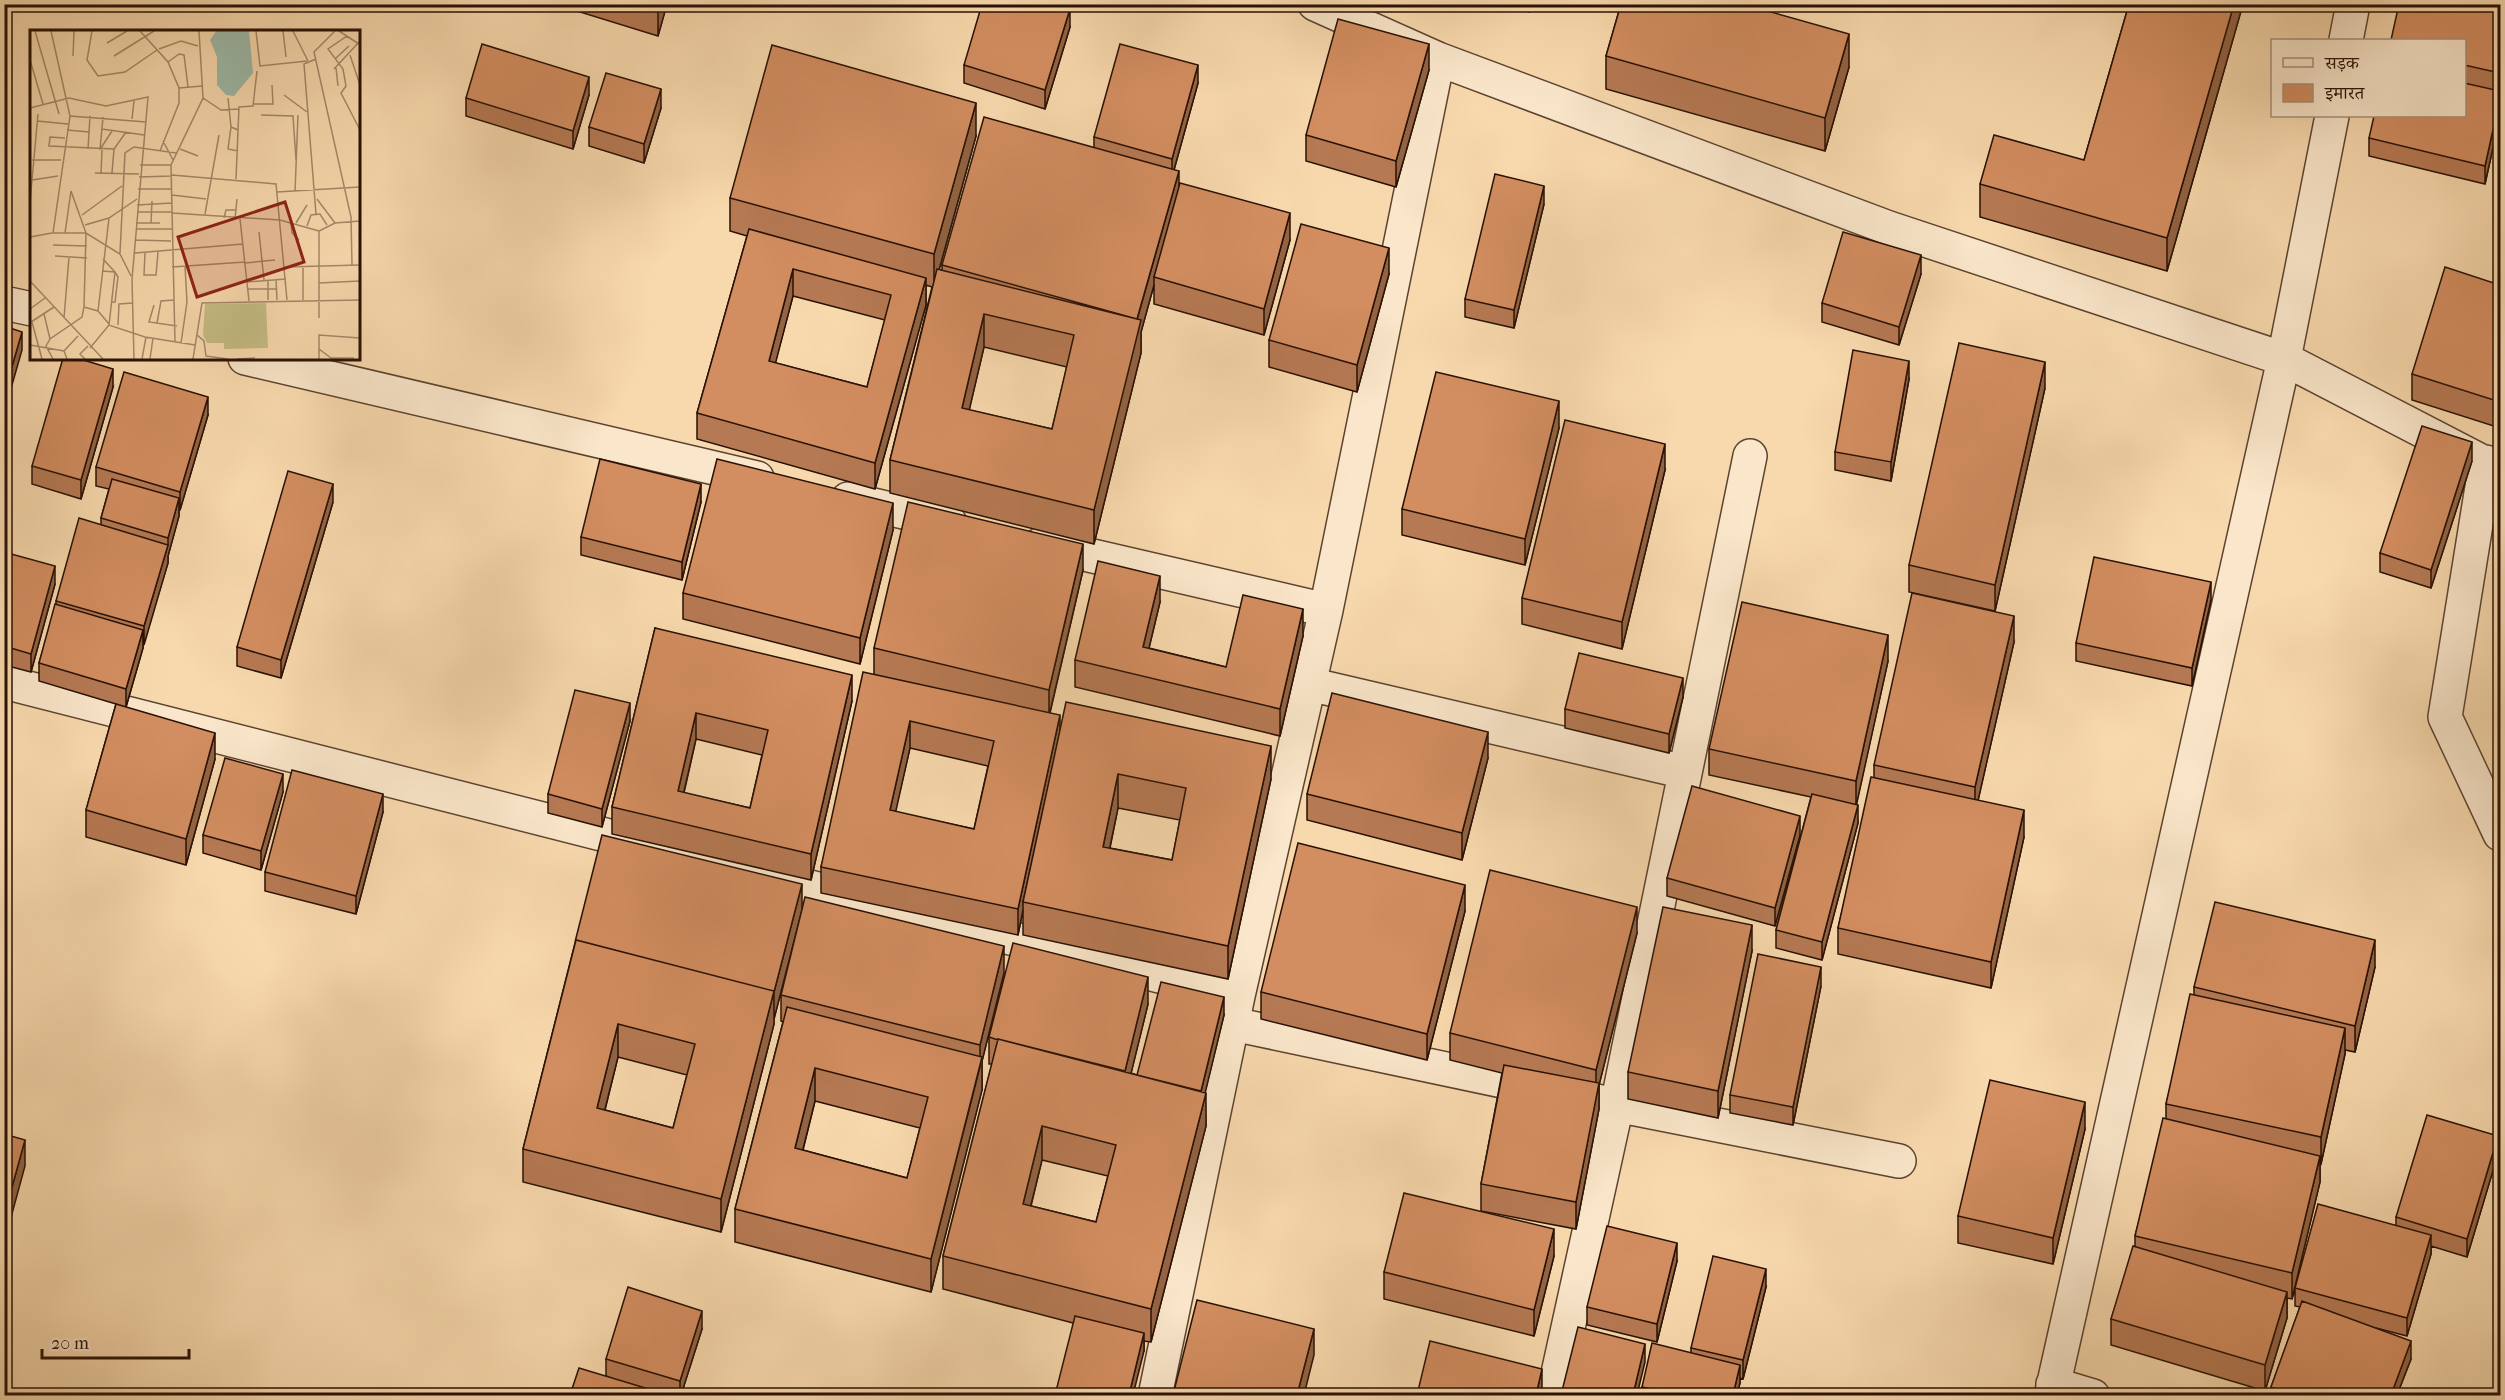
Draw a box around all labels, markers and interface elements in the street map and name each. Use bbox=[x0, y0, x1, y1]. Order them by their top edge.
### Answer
inset map bbox=[30, 30, 360, 360]
legend bbox=[2271, 39, 2466, 117]
text: सड़क bbox=[2324, 53, 2360, 74]
text: इमारत bbox=[2324, 83, 2365, 104]
scale bar bbox=[42, 1322, 189, 1360]
text: 20 m bbox=[51, 1333, 89, 1354]

